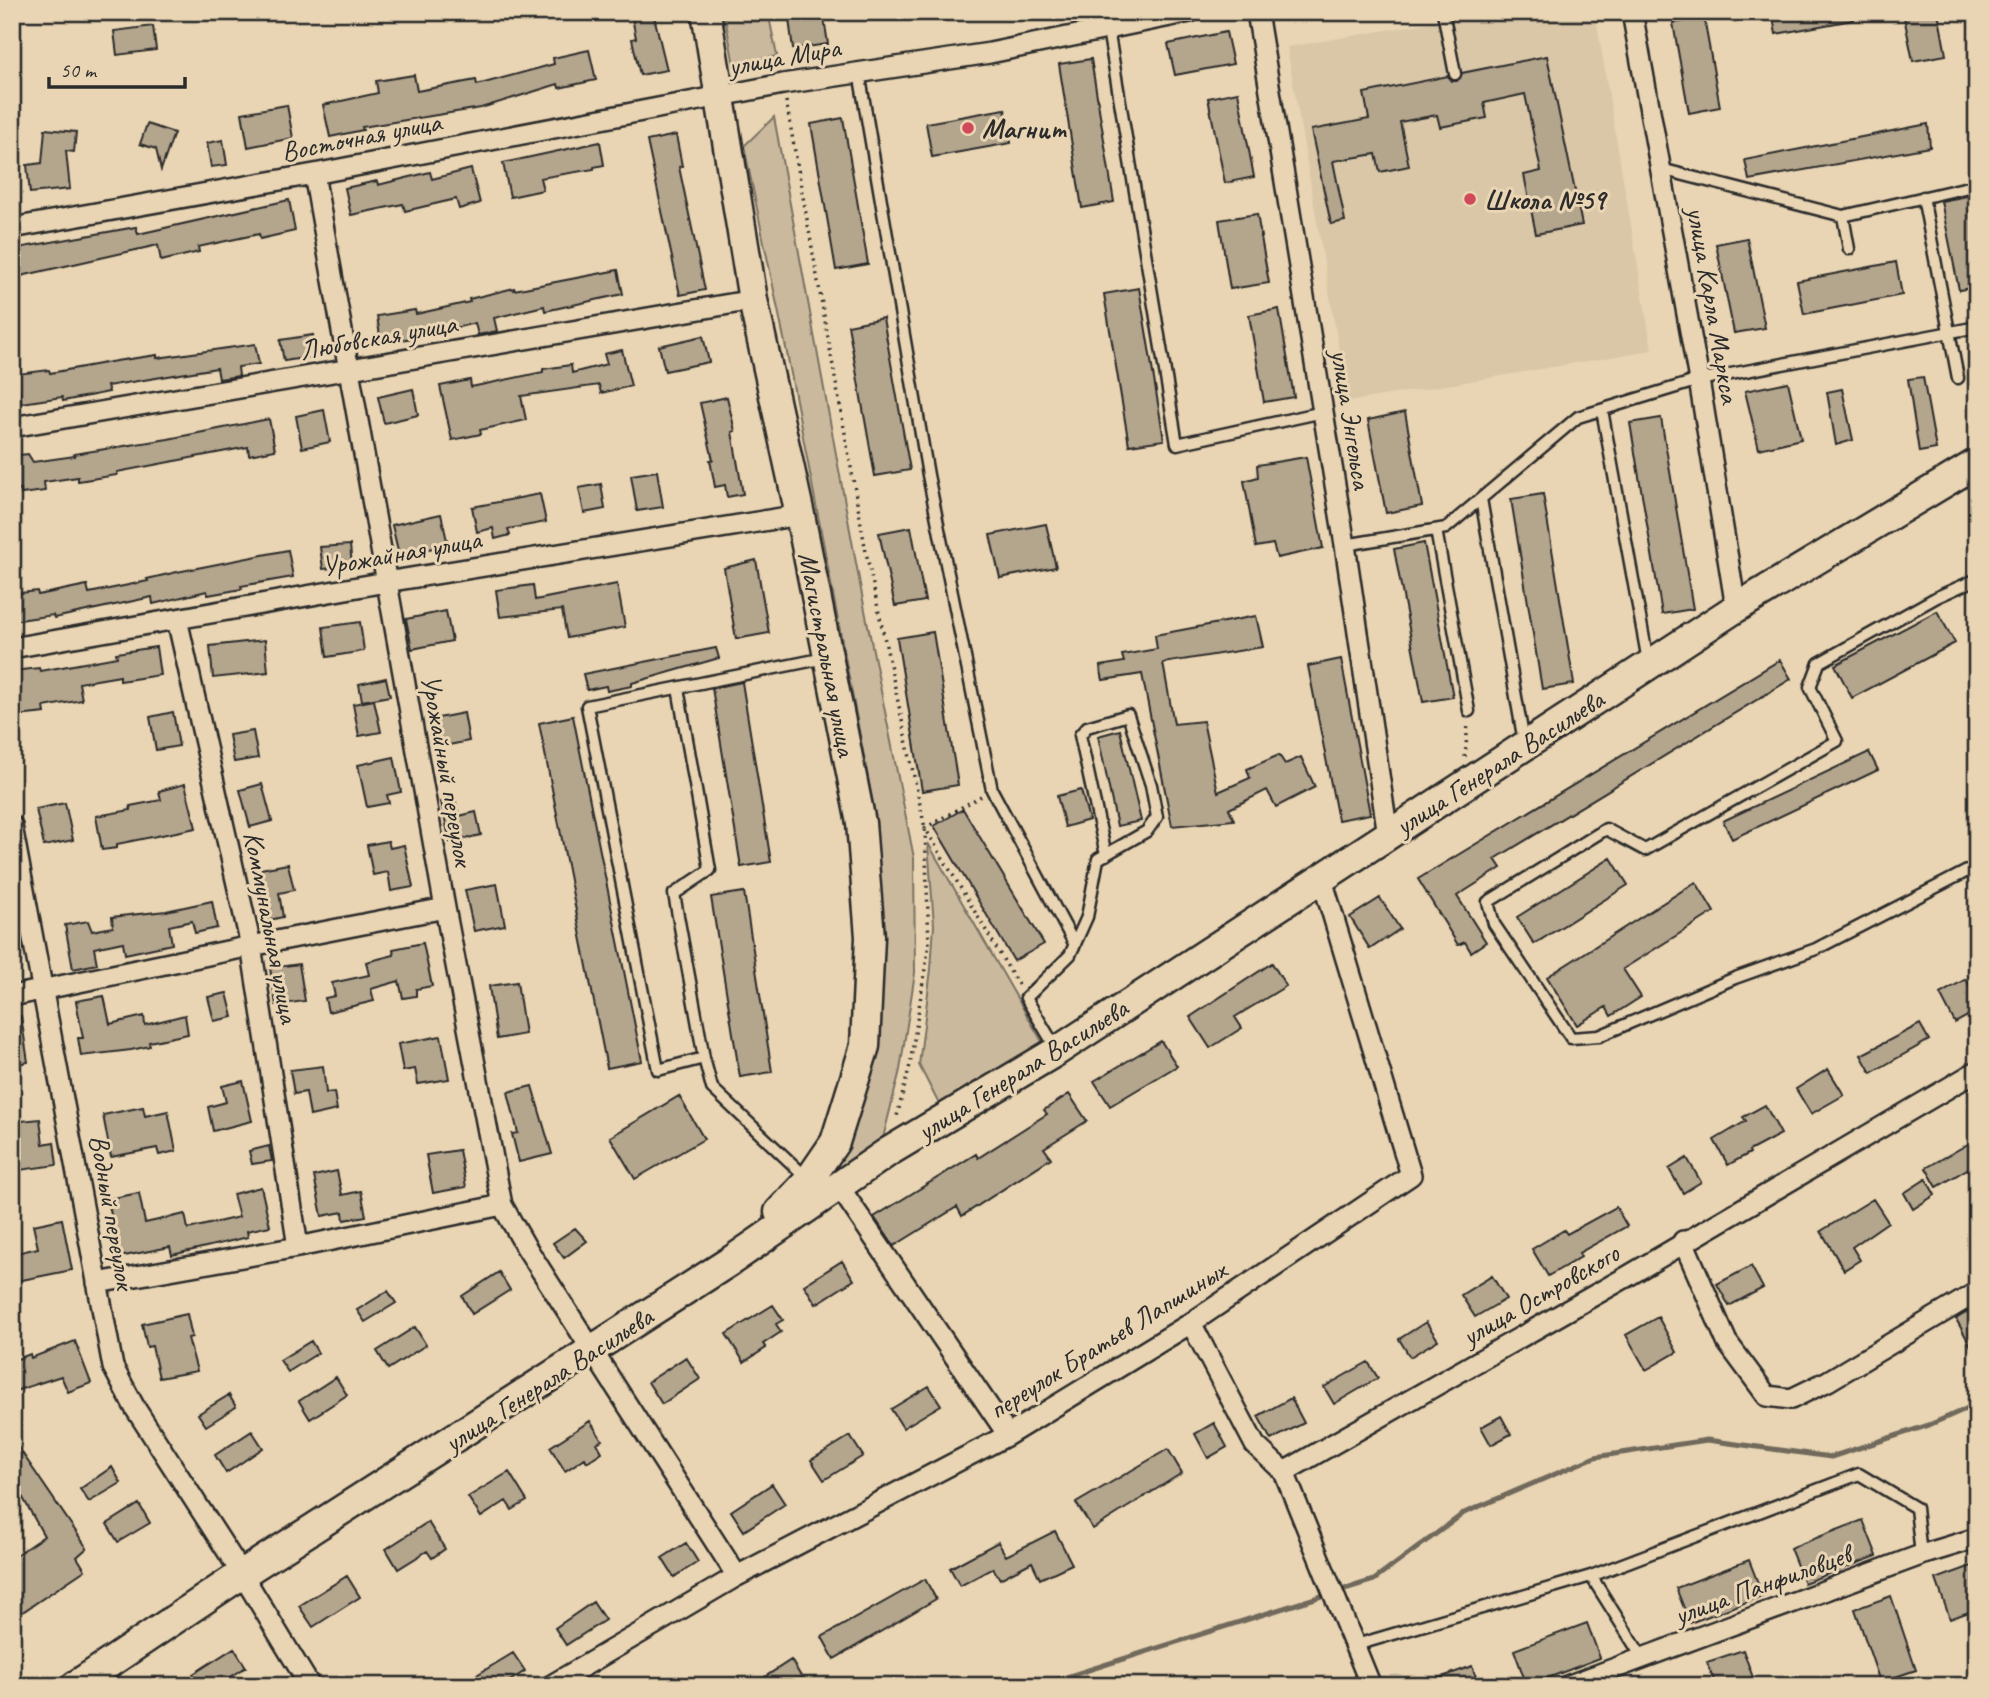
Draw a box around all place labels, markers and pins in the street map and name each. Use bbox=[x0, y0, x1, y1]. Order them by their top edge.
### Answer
place label: Магнит bbox=[982, 111, 1068, 146]
marker: Магнит bbox=[960, 120, 976, 136]
place label: Школа №59 bbox=[1484, 182, 1609, 217]
marker: Школа №59 bbox=[1462, 191, 1478, 207]

